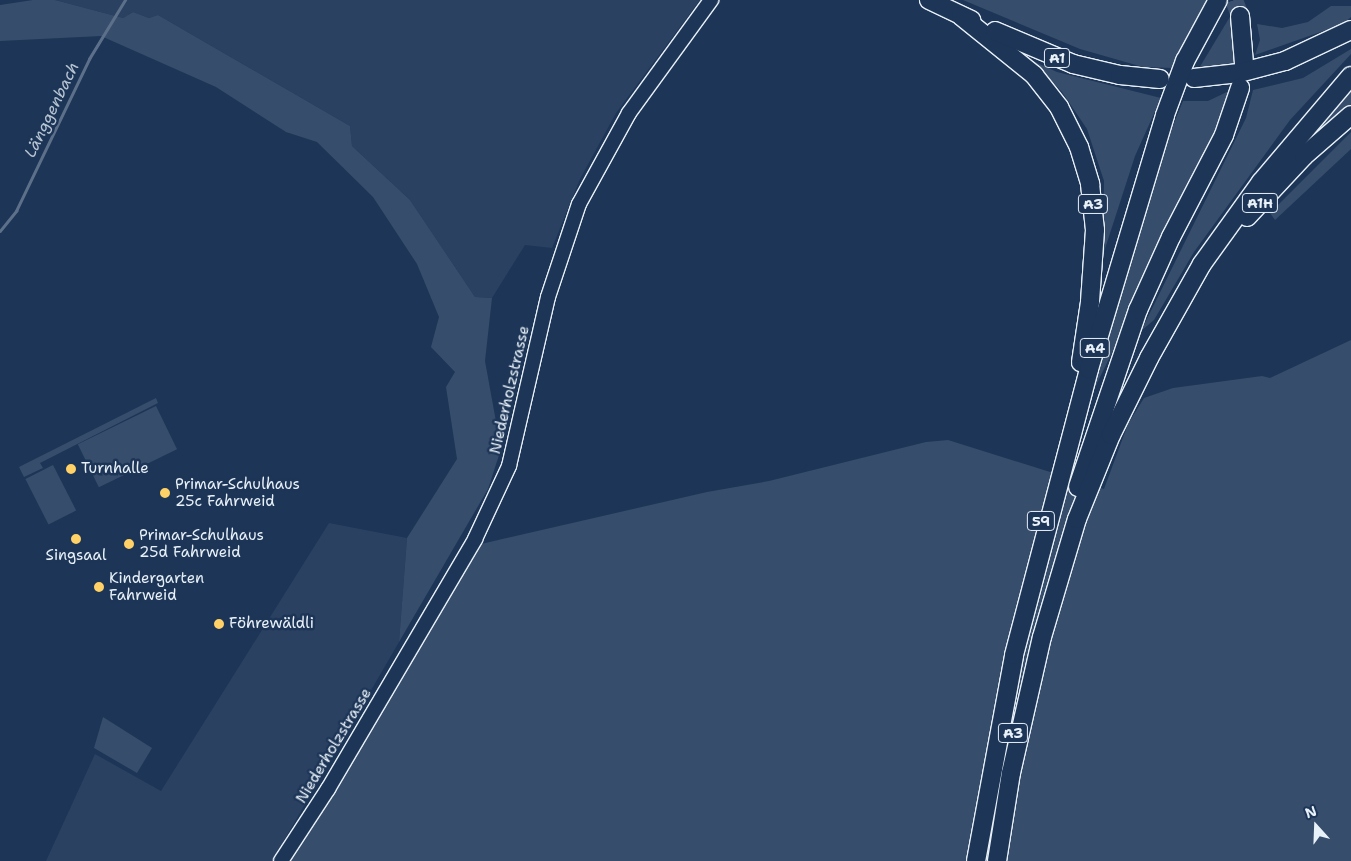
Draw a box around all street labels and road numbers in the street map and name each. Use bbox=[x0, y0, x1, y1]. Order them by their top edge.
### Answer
road number: A1 bbox=[1043, 46, 1071, 70]
road number: A3 bbox=[1077, 192, 1109, 215]
road number: A1H bbox=[1241, 192, 1279, 214]
street label: Niederholzstrasse bbox=[487, 324, 533, 456]
road number: A4 bbox=[1079, 336, 1111, 359]
road number: 59 bbox=[1026, 510, 1056, 532]
street label: Niederholzstrasse bbox=[293, 685, 375, 807]
road number: A3 bbox=[997, 721, 1029, 744]

